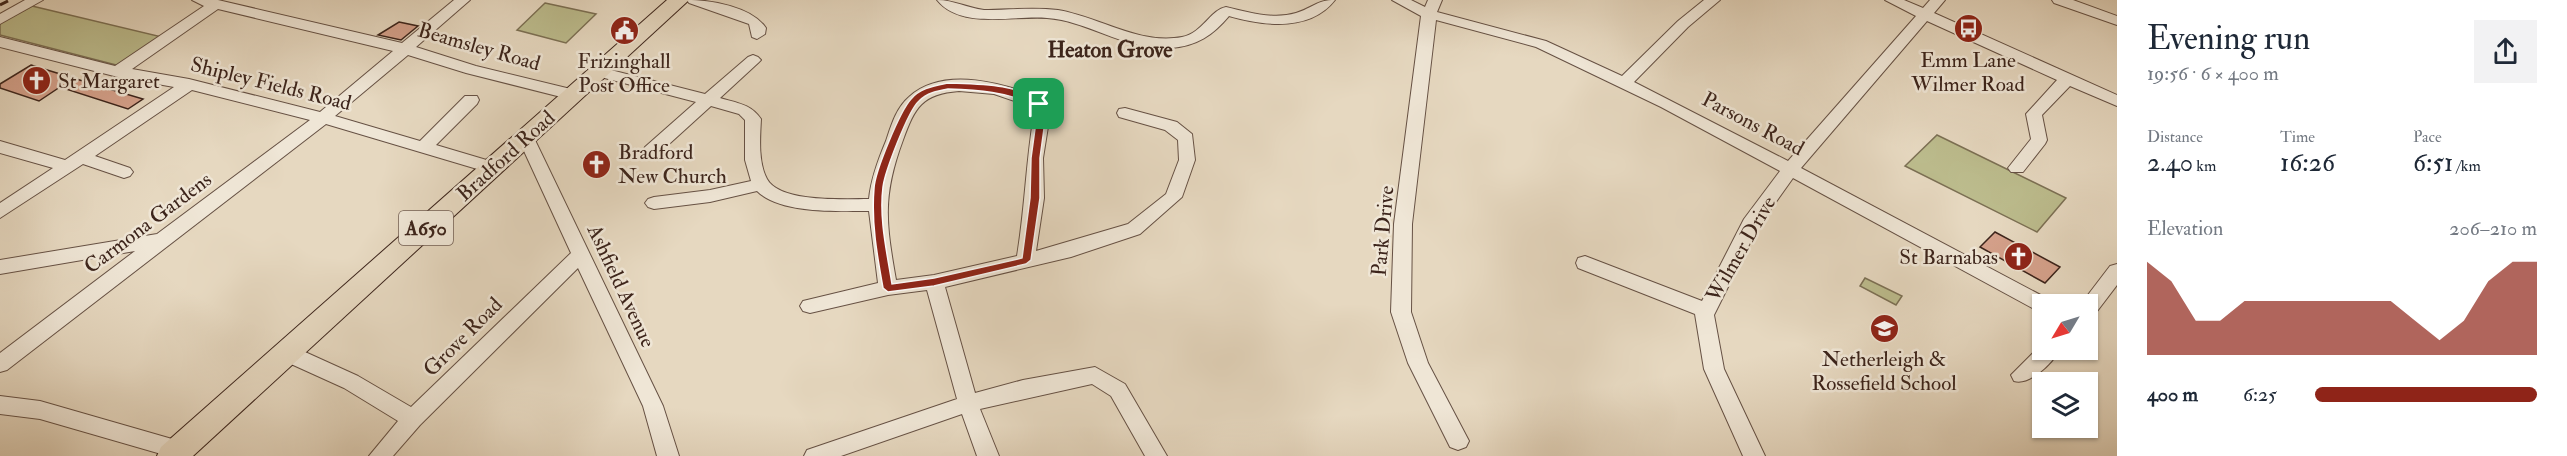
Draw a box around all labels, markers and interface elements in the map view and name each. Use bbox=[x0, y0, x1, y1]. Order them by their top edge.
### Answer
bus stop icon: Emm Lane Wilmer Road bbox=[1952, 13, 1984, 45]
public building icon: Frizinghall Post Office bbox=[608, 14, 640, 46]
street label: Beamsley Road bbox=[415, 17, 544, 78]
text: Evening run bbox=[2147, 18, 2310, 59]
button: share bbox=[2474, 20, 2537, 83]
district label: Heaton Grove bbox=[1047, 36, 1173, 64]
place label: Emm Lane Wilmer Road bbox=[1910, 47, 2025, 98]
place label: Frizinghall Post Office bbox=[577, 48, 671, 99]
street label: Shipley Fields Road bbox=[188, 51, 355, 117]
text: 19:56 · 6 × 400 m bbox=[2147, 61, 2279, 86]
church icon: St Margaret bbox=[21, 65, 53, 97]
place label: St Margaret bbox=[58, 68, 160, 95]
pin bbox=[1013, 78, 1064, 129]
street label: Parsons Road bbox=[1697, 86, 1809, 162]
icon: arrive bbox=[1022, 87, 1055, 120]
street label: Bradford Road bbox=[451, 104, 561, 207]
text: Distance bbox=[2147, 127, 2203, 147]
text: Time bbox=[2280, 127, 2315, 147]
text: Pace bbox=[2413, 127, 2442, 147]
place label: Bradford New Church bbox=[618, 139, 727, 190]
text: 2.40 bbox=[2147, 147, 2193, 179]
text: 16:26 bbox=[2280, 147, 2335, 179]
text: 6:51 bbox=[2413, 147, 2453, 179]
church icon: Bradford New Church bbox=[581, 148, 613, 180]
text: km bbox=[2193, 156, 2216, 176]
text: /km bbox=[2453, 156, 2481, 176]
street label: Carmona Gardens bbox=[79, 166, 217, 280]
street label: Park Drive bbox=[1366, 184, 1400, 277]
street label: Wilmer Drive bbox=[1699, 191, 1782, 308]
road number: A650 bbox=[399, 211, 453, 245]
text: Elevation bbox=[2147, 216, 2223, 241]
text: 206–210 m bbox=[2449, 216, 2537, 241]
street label: Ashfield Avenue bbox=[580, 219, 661, 352]
church icon: St Barnabas bbox=[2003, 241, 2035, 273]
place label: St Barnabas bbox=[1899, 244, 1998, 271]
street label: Grove Road bbox=[418, 291, 509, 382]
north arrow bbox=[2032, 294, 2098, 360]
map controls bbox=[2032, 294, 2098, 438]
school or university icon: Netherleigh & Rossefield School bbox=[1868, 312, 1900, 344]
place label: Netherleigh & Rossefield School bbox=[1811, 346, 1957, 397]
button: layers bbox=[2032, 372, 2098, 438]
text: 400 m bbox=[2147, 382, 2198, 407]
text: 6:25 bbox=[2243, 382, 2277, 407]

